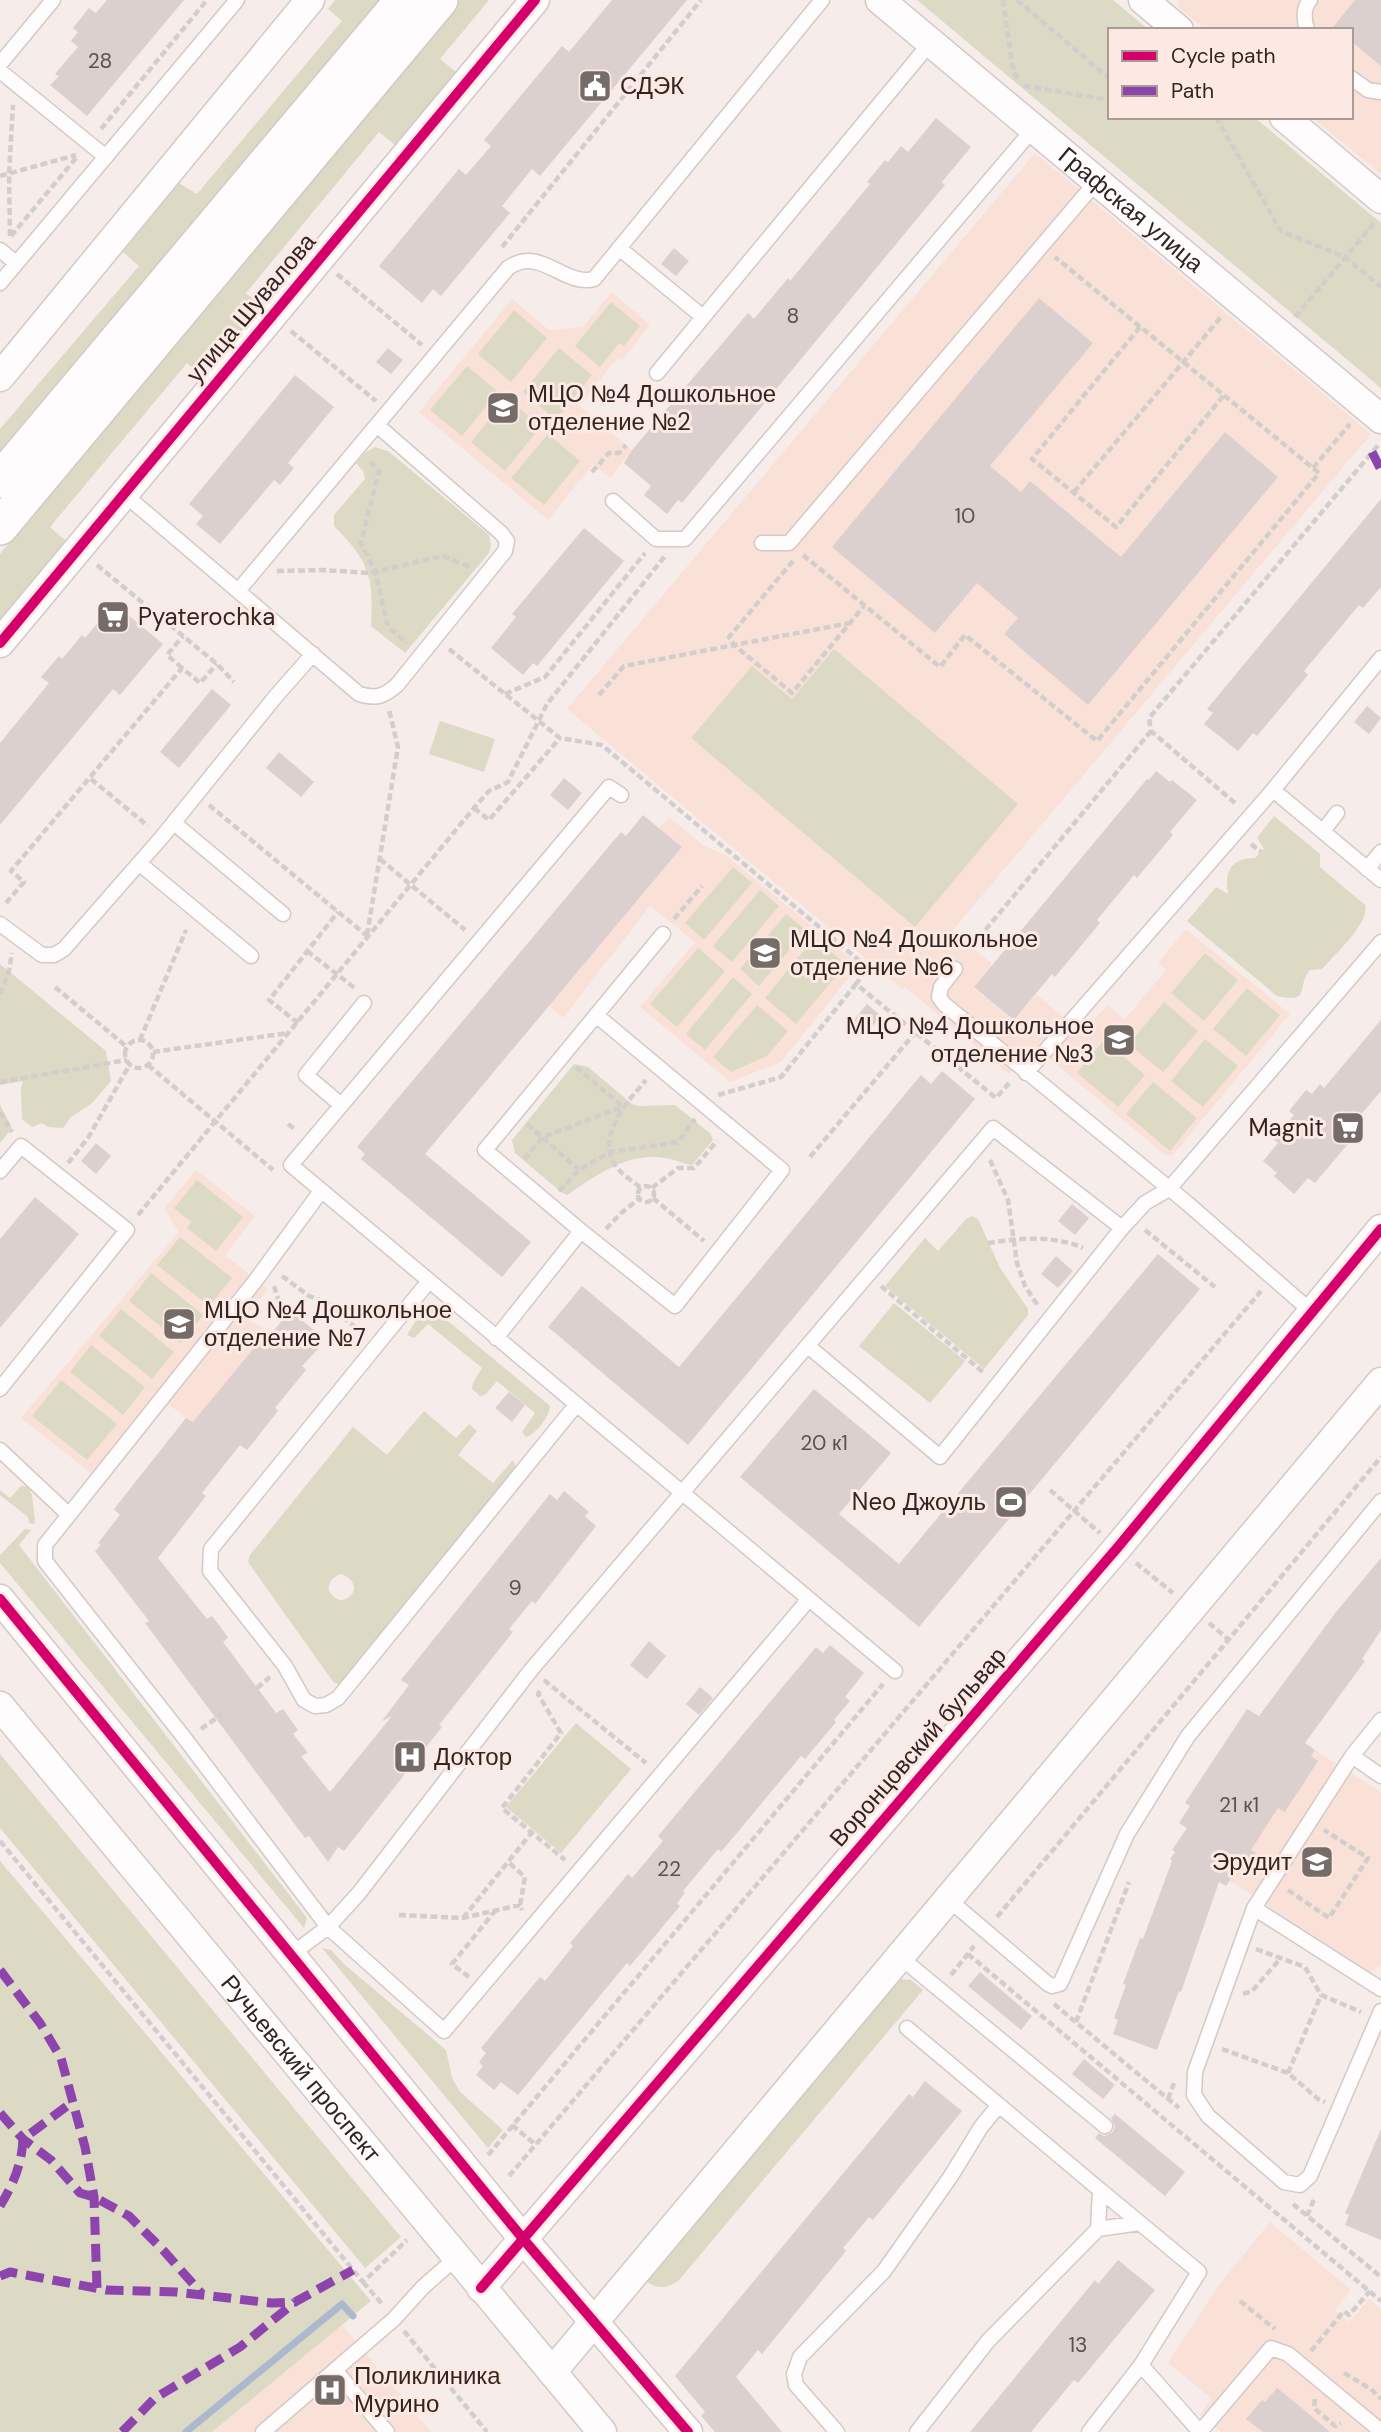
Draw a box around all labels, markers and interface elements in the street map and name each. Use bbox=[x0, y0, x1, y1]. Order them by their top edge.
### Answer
legend bbox=[1108, 28, 1353, 119]
text: Cycle path bbox=[1171, 42, 1276, 70]
house number: 28 bbox=[88, 47, 112, 75]
public building icon: СДЭК bbox=[576, 67, 614, 105]
place label: СДЭК bbox=[620, 70, 684, 101]
text: Path bbox=[1171, 77, 1214, 105]
street label: Графская улица bbox=[1052, 140, 1211, 279]
street label: улица Шувалова bbox=[179, 226, 323, 389]
house number: 8 bbox=[787, 302, 799, 330]
place label: МЦО №4 Дошкольное отделение №2 bbox=[528, 378, 776, 437]
school or university icon: МЦО №4 Дошкольное отделение №2 bbox=[484, 389, 522, 427]
house number: 10 bbox=[955, 502, 975, 530]
supermarket icon: Pyaterochka bbox=[94, 598, 132, 636]
place label: Pyaterochka bbox=[138, 601, 275, 632]
place label: МЦО №4 Дошкольное отделение №6 bbox=[790, 923, 1038, 982]
school or university icon: МЦО №4 Дошкольное отделение №6 bbox=[746, 934, 784, 972]
place label: МЦО №4 Дошкольное отделение №3 bbox=[846, 1010, 1094, 1069]
school or university icon: МЦО №4 Дошкольное отделение №3 bbox=[1100, 1021, 1138, 1059]
supermarket icon: Magnit bbox=[1329, 1109, 1367, 1147]
place label: Magnit bbox=[1248, 1112, 1324, 1143]
place label: МЦО №4 Дошкольное отделение №7 bbox=[204, 1294, 452, 1353]
school or university icon: МЦО №4 Дошкольное отделение №7 bbox=[160, 1305, 198, 1343]
house number: 20 к1 bbox=[800, 1429, 848, 1457]
sports icon: Neo Джоуль bbox=[992, 1483, 1030, 1521]
place label: Neo Джоуль bbox=[852, 1486, 986, 1517]
house number: 9 bbox=[508, 1574, 522, 1602]
street label: Воронцовский бульвар bbox=[822, 1640, 1013, 1853]
hospital icon: Доктор bbox=[391, 1738, 429, 1776]
place label: Доктор bbox=[434, 1741, 512, 1772]
house number: 21 к1 bbox=[1219, 1791, 1259, 1819]
school or university icon: Эрудит bbox=[1298, 1843, 1336, 1881]
place label: Эрудит bbox=[1212, 1846, 1292, 1877]
house number: 22 bbox=[657, 1855, 681, 1883]
street label: Ручьевский проспект bbox=[214, 1968, 388, 2168]
house number: 13 bbox=[1069, 2331, 1087, 2359]
place label: Поликлиника Мурино bbox=[354, 2360, 501, 2419]
hospital icon: Поликлиника Мурино bbox=[311, 2371, 349, 2409]

